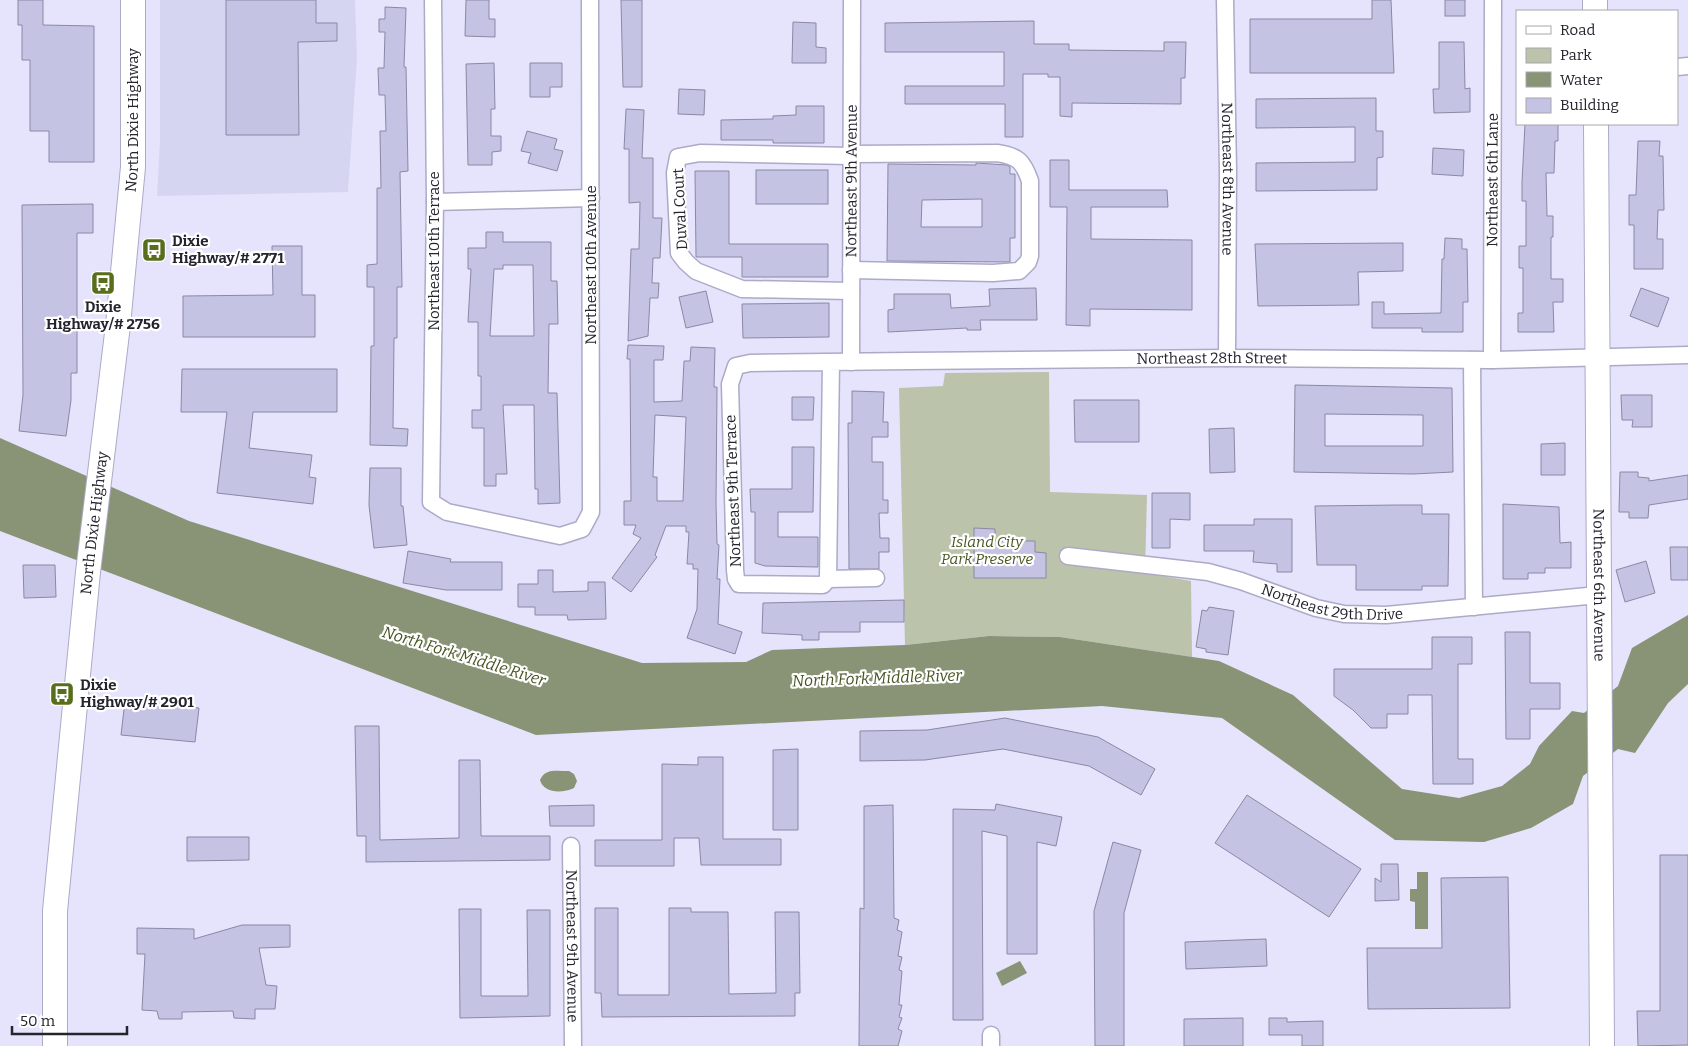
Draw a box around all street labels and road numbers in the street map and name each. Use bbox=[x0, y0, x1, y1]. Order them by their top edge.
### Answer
street label: North Dixie Highway bbox=[122, 48, 142, 193]
street label: Northeast 8th Avenue bbox=[1218, 102, 1237, 255]
street label: Northeast 9th Avenue bbox=[842, 105, 861, 257]
street label: Northeast 6th Lane bbox=[1483, 113, 1502, 247]
street label: Duval Court bbox=[669, 167, 691, 250]
street label: Northeast 10th Terrace bbox=[425, 171, 443, 331]
street label: Northeast 10th Avenue bbox=[582, 185, 600, 345]
street label: Northeast 28th Street bbox=[1136, 349, 1288, 368]
street label: Northeast 9th Terrace bbox=[721, 414, 745, 568]
street label: North Dixie Highway bbox=[77, 450, 112, 595]
street label: Northeast 6th Avenue bbox=[1590, 509, 1608, 661]
street label: Northeast 29th Drive bbox=[1259, 580, 1404, 624]
street label: Northeast 9th Avenue bbox=[562, 869, 582, 1023]

